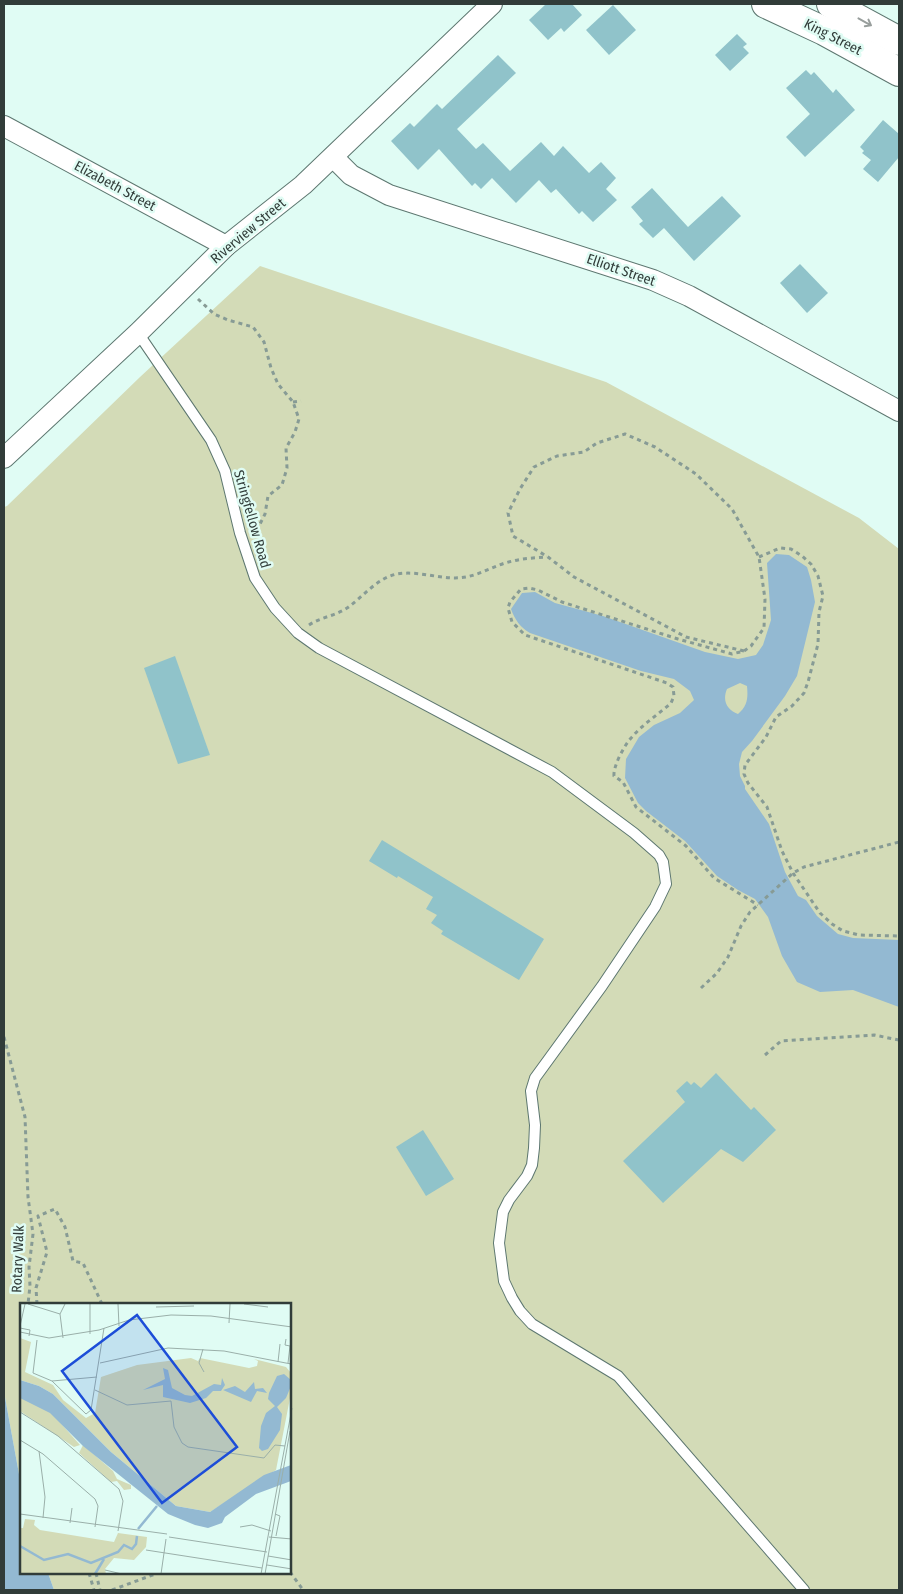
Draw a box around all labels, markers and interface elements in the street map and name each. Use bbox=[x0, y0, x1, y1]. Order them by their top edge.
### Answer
street label: King Street bbox=[801, 15, 865, 59]
one-way arrow bbox=[858, 17, 873, 27]
street label: Elizabeth Street bbox=[71, 157, 159, 215]
street label: Riverview Street bbox=[207, 194, 289, 267]
street label: Elliott Street bbox=[584, 250, 658, 290]
street label: Stringfellow Road bbox=[230, 468, 274, 570]
street label: Rotary Walk bbox=[8, 1224, 28, 1293]
inset map bbox=[20, 1303, 291, 1574]

